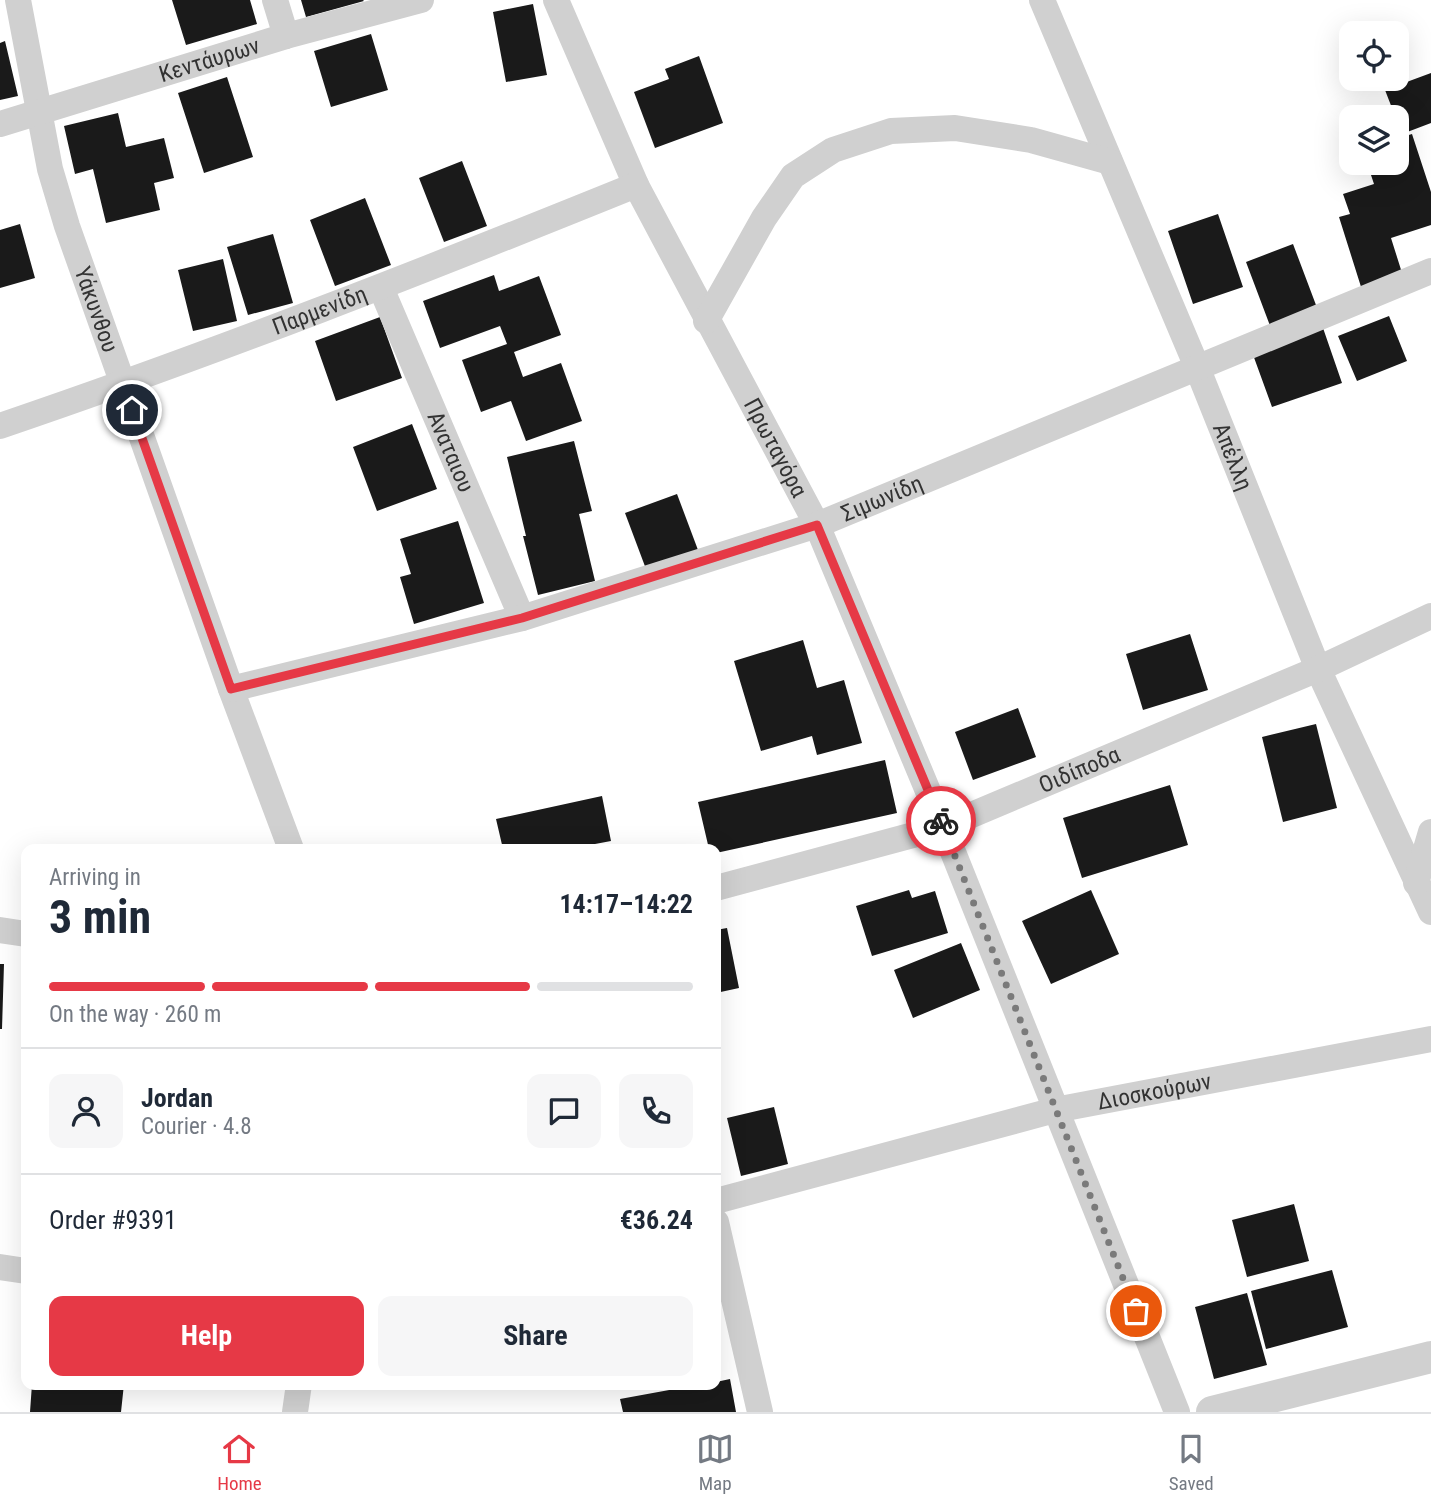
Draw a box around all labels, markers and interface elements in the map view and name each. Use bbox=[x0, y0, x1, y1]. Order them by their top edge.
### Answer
map controls bbox=[1339, 21, 1409, 175]
button: locate bbox=[1339, 21, 1409, 91]
street label: Κεντάυρων bbox=[156, 32, 263, 88]
button: layers bbox=[1339, 105, 1409, 175]
street label: Υάκυνθου bbox=[68, 263, 124, 356]
street label: Παρμενίδη bbox=[269, 280, 371, 341]
pin bbox=[102, 380, 162, 440]
icon: home bbox=[113, 391, 151, 429]
street label: Πρωταγόρα bbox=[738, 394, 813, 502]
street label: Αναταιου bbox=[421, 407, 480, 496]
street label: Απέλλη bbox=[1207, 419, 1258, 494]
street label: Σιμωνίδη bbox=[837, 470, 927, 528]
street label: Οιδίποδα bbox=[1035, 741, 1124, 799]
courier bbox=[906, 786, 976, 856]
icon: bike bbox=[922, 802, 960, 840]
text: Arriving in bbox=[49, 864, 141, 891]
text: 14:17–14:22 bbox=[559, 889, 693, 919]
text: 3 min bbox=[49, 890, 151, 944]
text: On the way · 260 m bbox=[49, 1001, 221, 1028]
street label: Διοσκούρων bbox=[1095, 1068, 1214, 1116]
button: person bbox=[49, 1074, 123, 1148]
button: chat bbox=[527, 1074, 601, 1148]
button: phone bbox=[619, 1074, 693, 1148]
text: Jordan bbox=[141, 1083, 213, 1113]
text: Courier · 4.8 bbox=[141, 1113, 252, 1140]
text: Order #9391 bbox=[49, 1205, 177, 1235]
text: €36.24 bbox=[620, 1205, 693, 1235]
pin bbox=[1106, 1281, 1166, 1341]
icon: bag bbox=[1117, 1292, 1155, 1330]
button: Help bbox=[49, 1296, 364, 1376]
button: Share bbox=[378, 1296, 693, 1376]
tab: Home bbox=[217, 1430, 262, 1495]
tab: Map bbox=[696, 1430, 734, 1495]
tab: Saved bbox=[1169, 1430, 1214, 1495]

